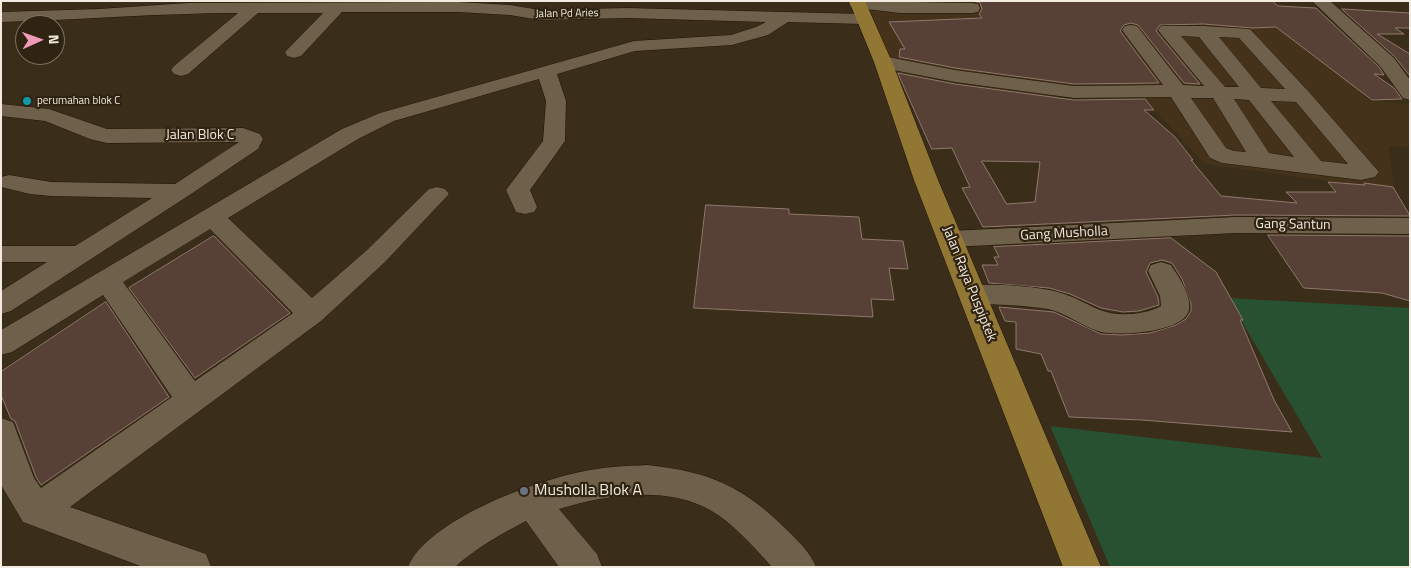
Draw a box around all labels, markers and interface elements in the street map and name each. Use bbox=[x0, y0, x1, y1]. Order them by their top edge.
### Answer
street label: Jalan Pd Aries bbox=[535, 7, 599, 21]
north arrow bbox=[15, 15, 65, 65]
text: N bbox=[44, 34, 65, 45]
place label: perumahan blok C bbox=[37, 94, 120, 108]
marker: perumahan blok C bbox=[21, 95, 33, 107]
street label: Jalan Blok C bbox=[166, 128, 234, 144]
street label: Gang Santun bbox=[1255, 216, 1331, 234]
street label: Gang Musholla bbox=[1020, 223, 1108, 245]
street label: Jalan Raya Puspiptek bbox=[938, 224, 1000, 344]
place label: Musholla Blok A bbox=[534, 481, 642, 501]
marker: Musholla Blok A bbox=[518, 485, 530, 497]

